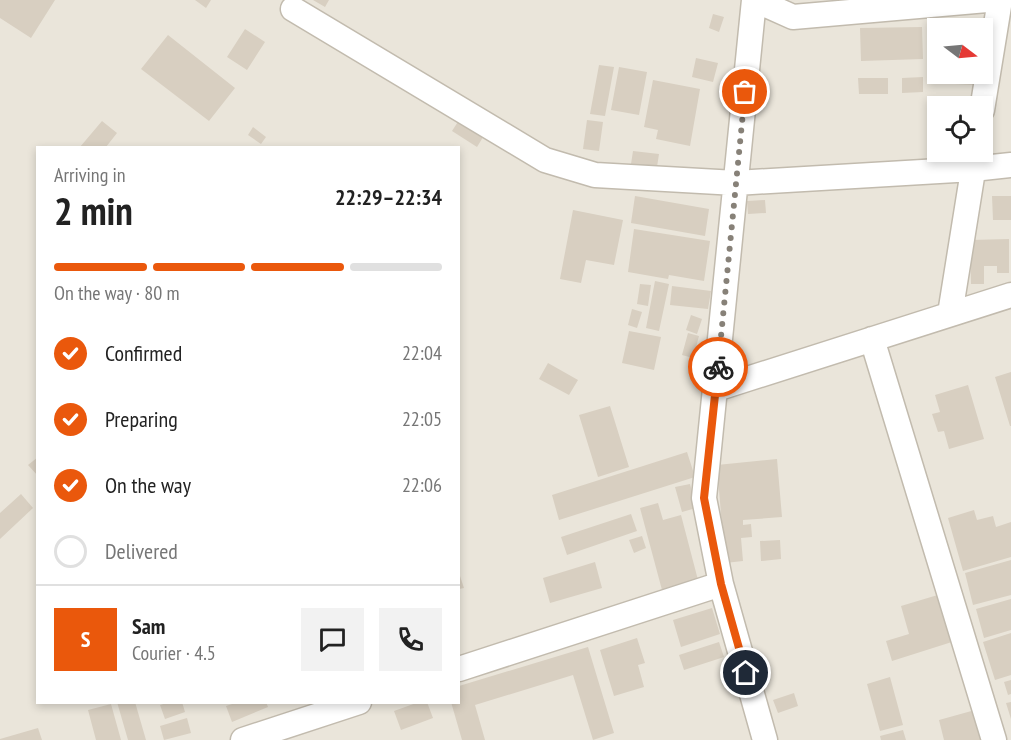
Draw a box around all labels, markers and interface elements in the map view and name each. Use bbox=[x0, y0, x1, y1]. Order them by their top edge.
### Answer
north arrow bbox=[927, 18, 993, 84]
map controls bbox=[927, 18, 993, 162]
pin bbox=[719, 66, 770, 117]
icon: bag bbox=[728, 75, 761, 108]
button: locate bbox=[927, 96, 993, 162]
text: Arriving in bbox=[54, 162, 126, 188]
text: 22:29–22:34 bbox=[335, 183, 442, 211]
text: 2 min bbox=[54, 185, 133, 236]
text: On the way · 80 m bbox=[54, 280, 180, 306]
icon: check bbox=[54, 337, 87, 370]
courier bbox=[688, 337, 748, 397]
text: Confirmed bbox=[105, 339, 182, 367]
text: 22:04 bbox=[402, 340, 442, 366]
icon: bike bbox=[702, 351, 735, 384]
icon: check bbox=[54, 403, 87, 436]
text: Preparing bbox=[105, 405, 178, 433]
text: 22:05 bbox=[402, 406, 442, 432]
icon: check bbox=[54, 469, 87, 502]
text: On the way bbox=[105, 471, 191, 499]
text: 22:06 bbox=[402, 472, 442, 498]
text: Delivered bbox=[105, 537, 178, 565]
button: chat bbox=[301, 608, 364, 671]
button: phone bbox=[379, 608, 442, 671]
text: Sam bbox=[132, 612, 165, 640]
text: S bbox=[81, 625, 90, 653]
text: Courier · 4.5 bbox=[132, 640, 216, 666]
pin bbox=[720, 647, 771, 698]
icon: home bbox=[729, 656, 762, 689]

